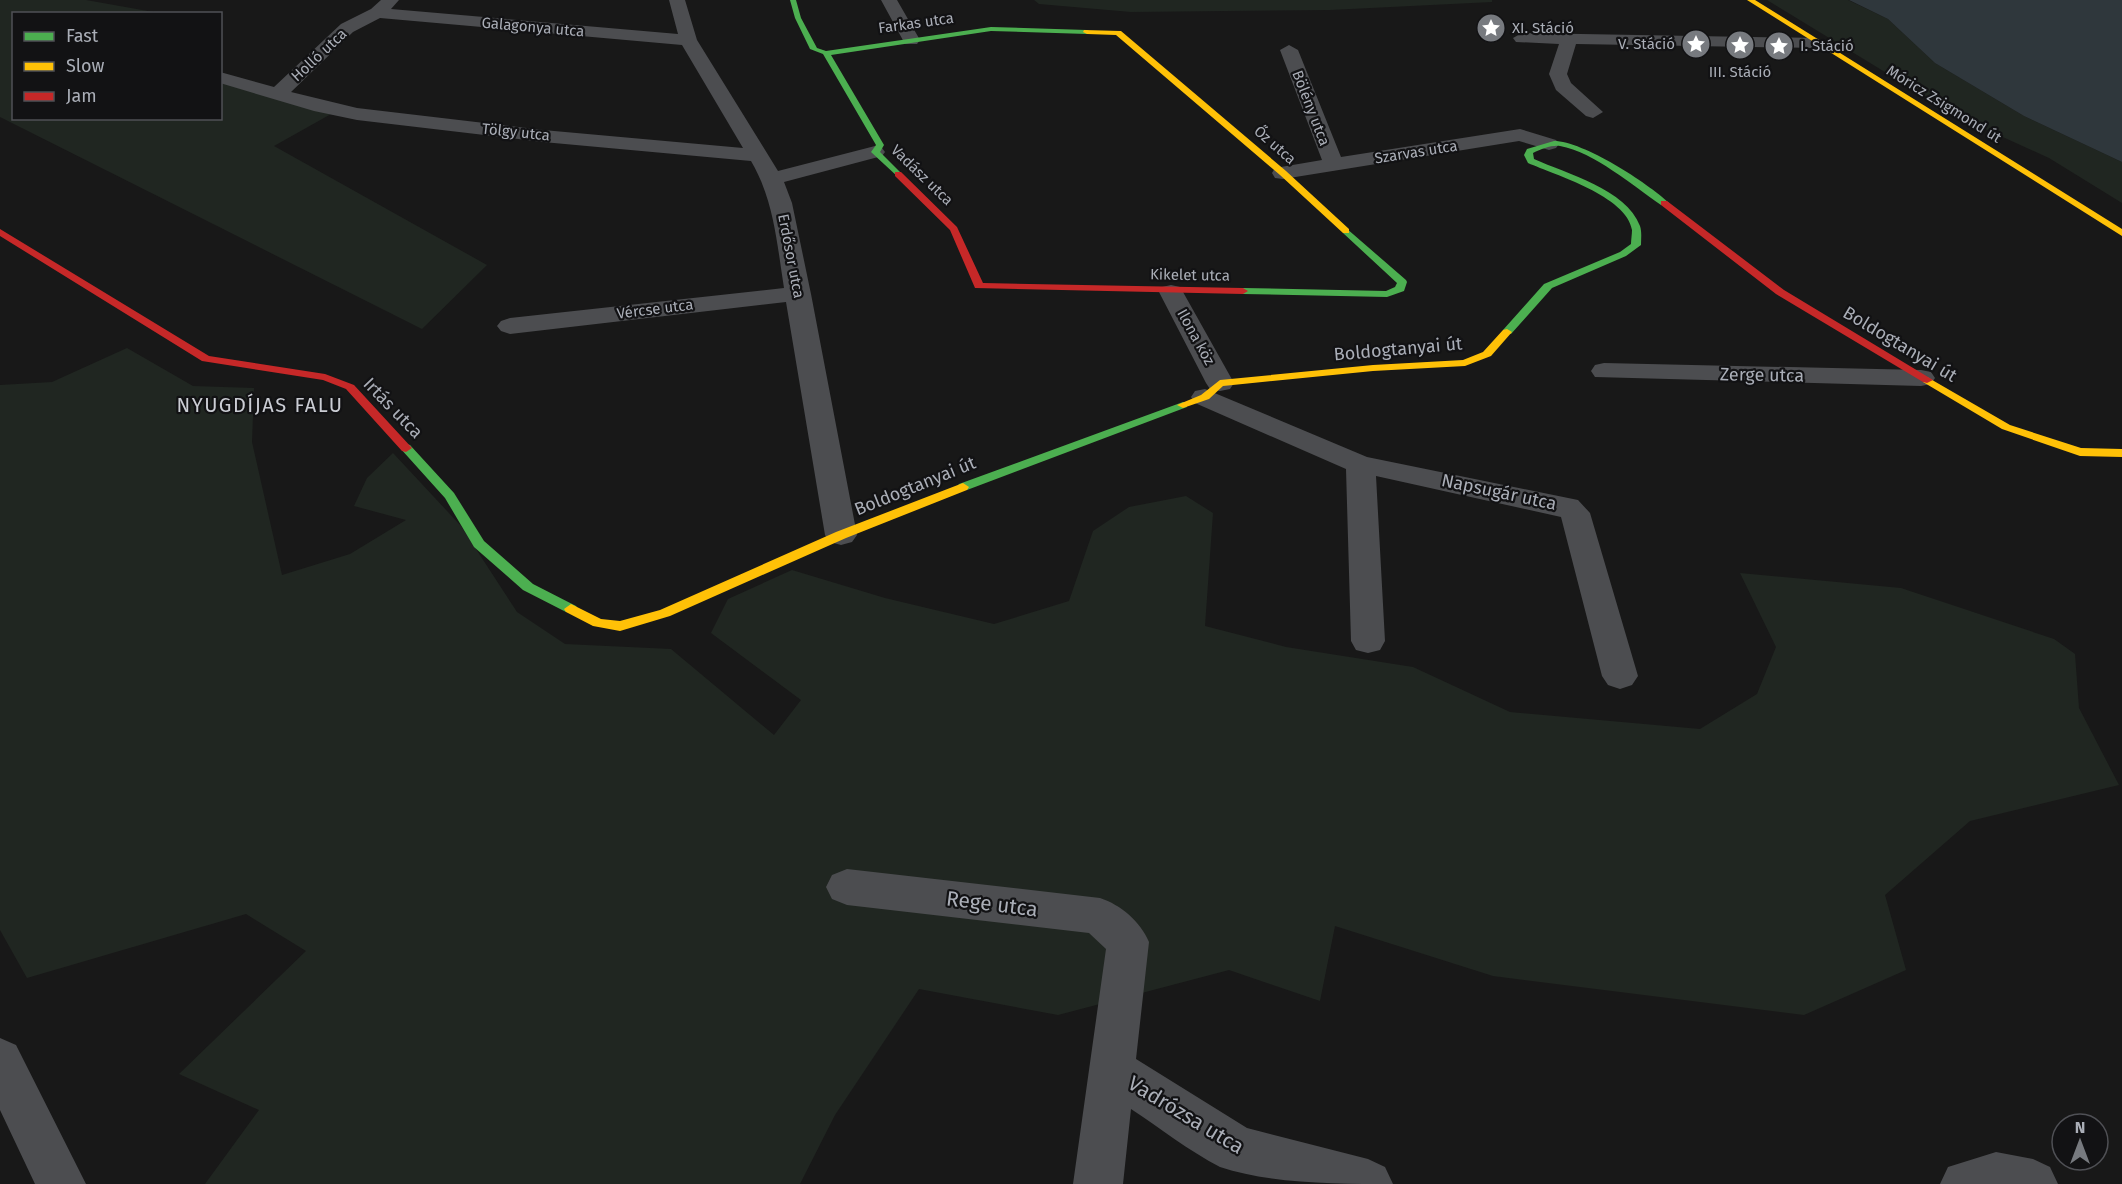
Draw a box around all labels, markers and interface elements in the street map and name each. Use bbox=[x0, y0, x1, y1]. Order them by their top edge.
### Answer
street label: Farkas utca bbox=[877, 9, 955, 37]
legend bbox=[12, 12, 222, 120]
place icon: XI. Stáció bbox=[1475, 12, 1507, 44]
street label: Galagonya utca bbox=[481, 14, 585, 40]
place label: XI. Stáció bbox=[1512, 19, 1574, 37]
text: Fast bbox=[66, 25, 99, 47]
street label: Holló utca bbox=[287, 25, 351, 85]
place icon: V. Stáció bbox=[1680, 28, 1712, 60]
place icon: III. Stáció bbox=[1724, 29, 1756, 61]
place icon: I. Stáció bbox=[1763, 30, 1795, 62]
place label: V. Stáció bbox=[1618, 35, 1675, 53]
place label: I. Stáció bbox=[1800, 37, 1854, 55]
text: Slow bbox=[66, 55, 105, 77]
street label: Móricz Zsigmond út bbox=[1883, 61, 2005, 147]
place label: III. Stáció bbox=[1709, 63, 1771, 81]
street label: Bölény utca bbox=[1288, 68, 1334, 148]
text: Jam bbox=[66, 85, 97, 107]
street label: Tölgy utca bbox=[481, 119, 551, 145]
street label: Őz utca bbox=[1250, 122, 1300, 168]
street label: Szarvas utca bbox=[1373, 137, 1459, 167]
street label: Vadász utca bbox=[887, 141, 957, 209]
street label: Erdősor utca bbox=[774, 212, 808, 300]
street label: Kikelet utca bbox=[1150, 265, 1230, 285]
street label: Vércse utca bbox=[616, 295, 694, 323]
street label: Boldogtanyai út bbox=[1839, 301, 1961, 387]
street label: Ilona köz bbox=[1173, 306, 1219, 369]
street label: Boldogtanyai út bbox=[1333, 332, 1464, 366]
street label: Zerge utca bbox=[1720, 363, 1804, 387]
street label: Irtás utca bbox=[359, 373, 427, 443]
district label: NYUGDÍJAS FALU bbox=[176, 393, 344, 417]
street label: Boldogtanyai út bbox=[851, 451, 979, 520]
street label: Napsugár utca bbox=[1439, 469, 1559, 515]
street label: Rege utca bbox=[945, 885, 1039, 923]
street label: Vadrózsa utca bbox=[1123, 1070, 1249, 1160]
north arrow bbox=[2050, 1112, 2110, 1172]
text: N bbox=[2075, 1118, 2085, 1137]

